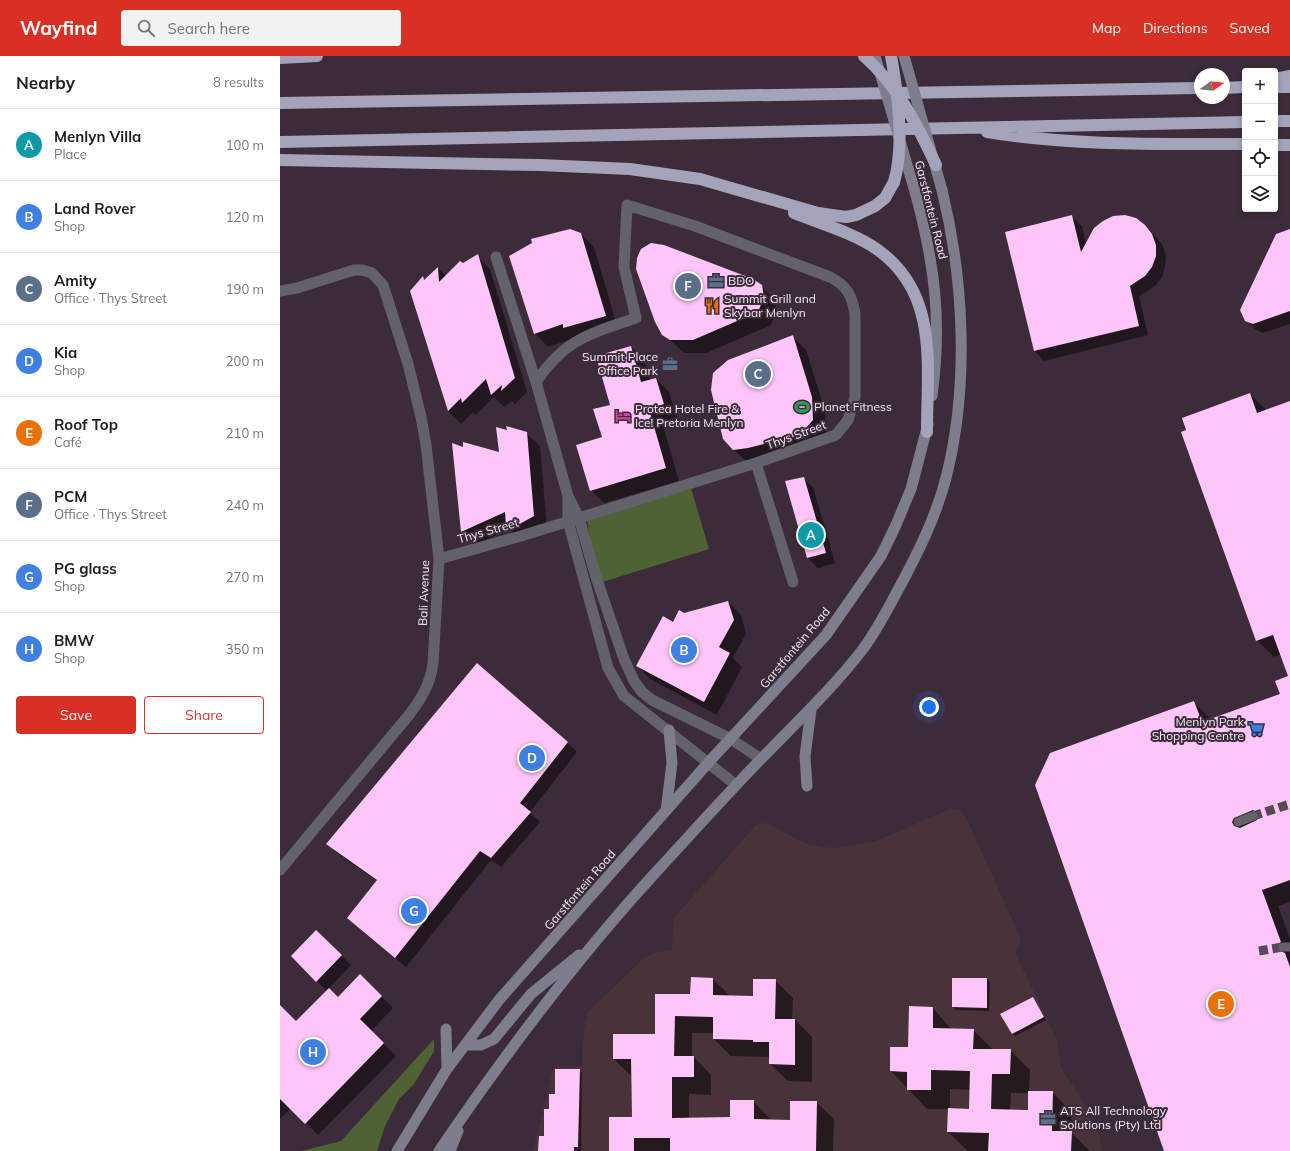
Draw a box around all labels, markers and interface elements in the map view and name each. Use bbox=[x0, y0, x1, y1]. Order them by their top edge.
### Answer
search box bbox=[121, 10, 401, 46]
text: Wayfind bbox=[20, 16, 97, 40]
icon: search bbox=[135, 17, 157, 39]
text: Search here bbox=[167, 19, 250, 38]
text: Map bbox=[1092, 19, 1121, 37]
text: Directions bbox=[1143, 19, 1208, 37]
text: Saved bbox=[1230, 19, 1270, 37]
north arrow bbox=[1194, 68, 1230, 104]
map controls bbox=[1242, 68, 1278, 212]
button: + bbox=[1242, 68, 1278, 104]
text: Nearby bbox=[16, 72, 75, 93]
text: 8 results bbox=[213, 74, 264, 90]
button: − bbox=[1242, 104, 1278, 140]
text: Menlyn Villa bbox=[54, 127, 141, 146]
text: A bbox=[24, 137, 34, 153]
text: 100 m bbox=[226, 137, 264, 153]
button: locate bbox=[1242, 140, 1278, 176]
text: Place bbox=[54, 146, 87, 162]
street label: Garstfontein Road bbox=[912, 159, 951, 261]
button: layers bbox=[1242, 176, 1278, 212]
text: Land Rover bbox=[54, 199, 135, 218]
text: B bbox=[25, 209, 33, 225]
text: 120 m bbox=[226, 209, 264, 225]
text: Shop bbox=[54, 218, 85, 234]
text: Amity bbox=[54, 271, 97, 290]
pin: F bbox=[675, 271, 701, 301]
office icon: BDO bbox=[707, 272, 725, 290]
place label: BDO bbox=[728, 273, 754, 288]
text: C bbox=[25, 281, 33, 297]
text: 190 m bbox=[226, 281, 264, 297]
text: Office · Thys Street bbox=[54, 290, 167, 306]
place label: Summit Grill and Skybar Menlyn bbox=[724, 291, 816, 320]
restaurant icon: Summit Grill and Skybar Menlyn bbox=[703, 297, 721, 315]
text: Kia bbox=[54, 343, 77, 362]
place label: Summit Place Office Park bbox=[582, 349, 659, 378]
text: D bbox=[24, 353, 34, 369]
text: 200 m bbox=[226, 353, 264, 369]
office icon: Summit Place Office Park bbox=[661, 355, 679, 373]
pin: C bbox=[745, 359, 771, 389]
text: Shop bbox=[54, 362, 85, 378]
sports icon: Planet Fitness bbox=[793, 398, 811, 416]
place label: Planet Fitness bbox=[814, 399, 892, 414]
place label: Protea Hotel Fire & Ice! Pretoria Menlyn bbox=[635, 401, 743, 430]
hotel icon: Protea Hotel Fire & Ice! Pretoria Menlyn bbox=[614, 407, 632, 425]
text: Roof Top bbox=[54, 415, 118, 434]
street label: Thys Street bbox=[764, 417, 828, 452]
text: E bbox=[25, 425, 33, 441]
text: 210 m bbox=[226, 425, 264, 441]
text: Café bbox=[54, 434, 82, 450]
text: PCM bbox=[54, 487, 87, 506]
text: F bbox=[25, 497, 33, 513]
text: 240 m bbox=[226, 497, 264, 513]
text: Office · Thys Street bbox=[54, 506, 167, 522]
street label: Thys Street bbox=[456, 515, 520, 546]
pin: A bbox=[798, 520, 824, 550]
text: PG glass bbox=[54, 559, 117, 578]
street label: Bali Avenue bbox=[415, 560, 432, 626]
text: G bbox=[24, 569, 34, 585]
text: 270 m bbox=[226, 569, 264, 585]
text: Shop bbox=[54, 578, 85, 594]
street label: Garstfontein Road bbox=[756, 604, 833, 691]
text: BMW bbox=[54, 631, 94, 650]
pin: B bbox=[671, 635, 697, 665]
text: H bbox=[24, 641, 34, 657]
text: 350 m bbox=[226, 641, 264, 657]
text: Shop bbox=[54, 650, 85, 666]
button: Save bbox=[16, 696, 136, 734]
button: Share bbox=[144, 696, 264, 734]
your location bbox=[919, 697, 939, 717]
place label: Menlyn Park Shopping Centre bbox=[1152, 714, 1245, 743]
supermarket icon: Menlyn Park Shopping Centre bbox=[1247, 720, 1265, 738]
pin: D bbox=[519, 743, 545, 773]
street label: Garstfontein Road bbox=[541, 847, 619, 933]
pin: G bbox=[401, 896, 427, 926]
pin: E bbox=[1208, 989, 1234, 1019]
pin: H bbox=[300, 1037, 326, 1067]
place label: ATS All Technology Solutions (Pty) Ltd bbox=[1060, 1103, 1167, 1132]
office icon: ATS All Technology Solutions (Pty) Ltd bbox=[1039, 1109, 1057, 1127]

